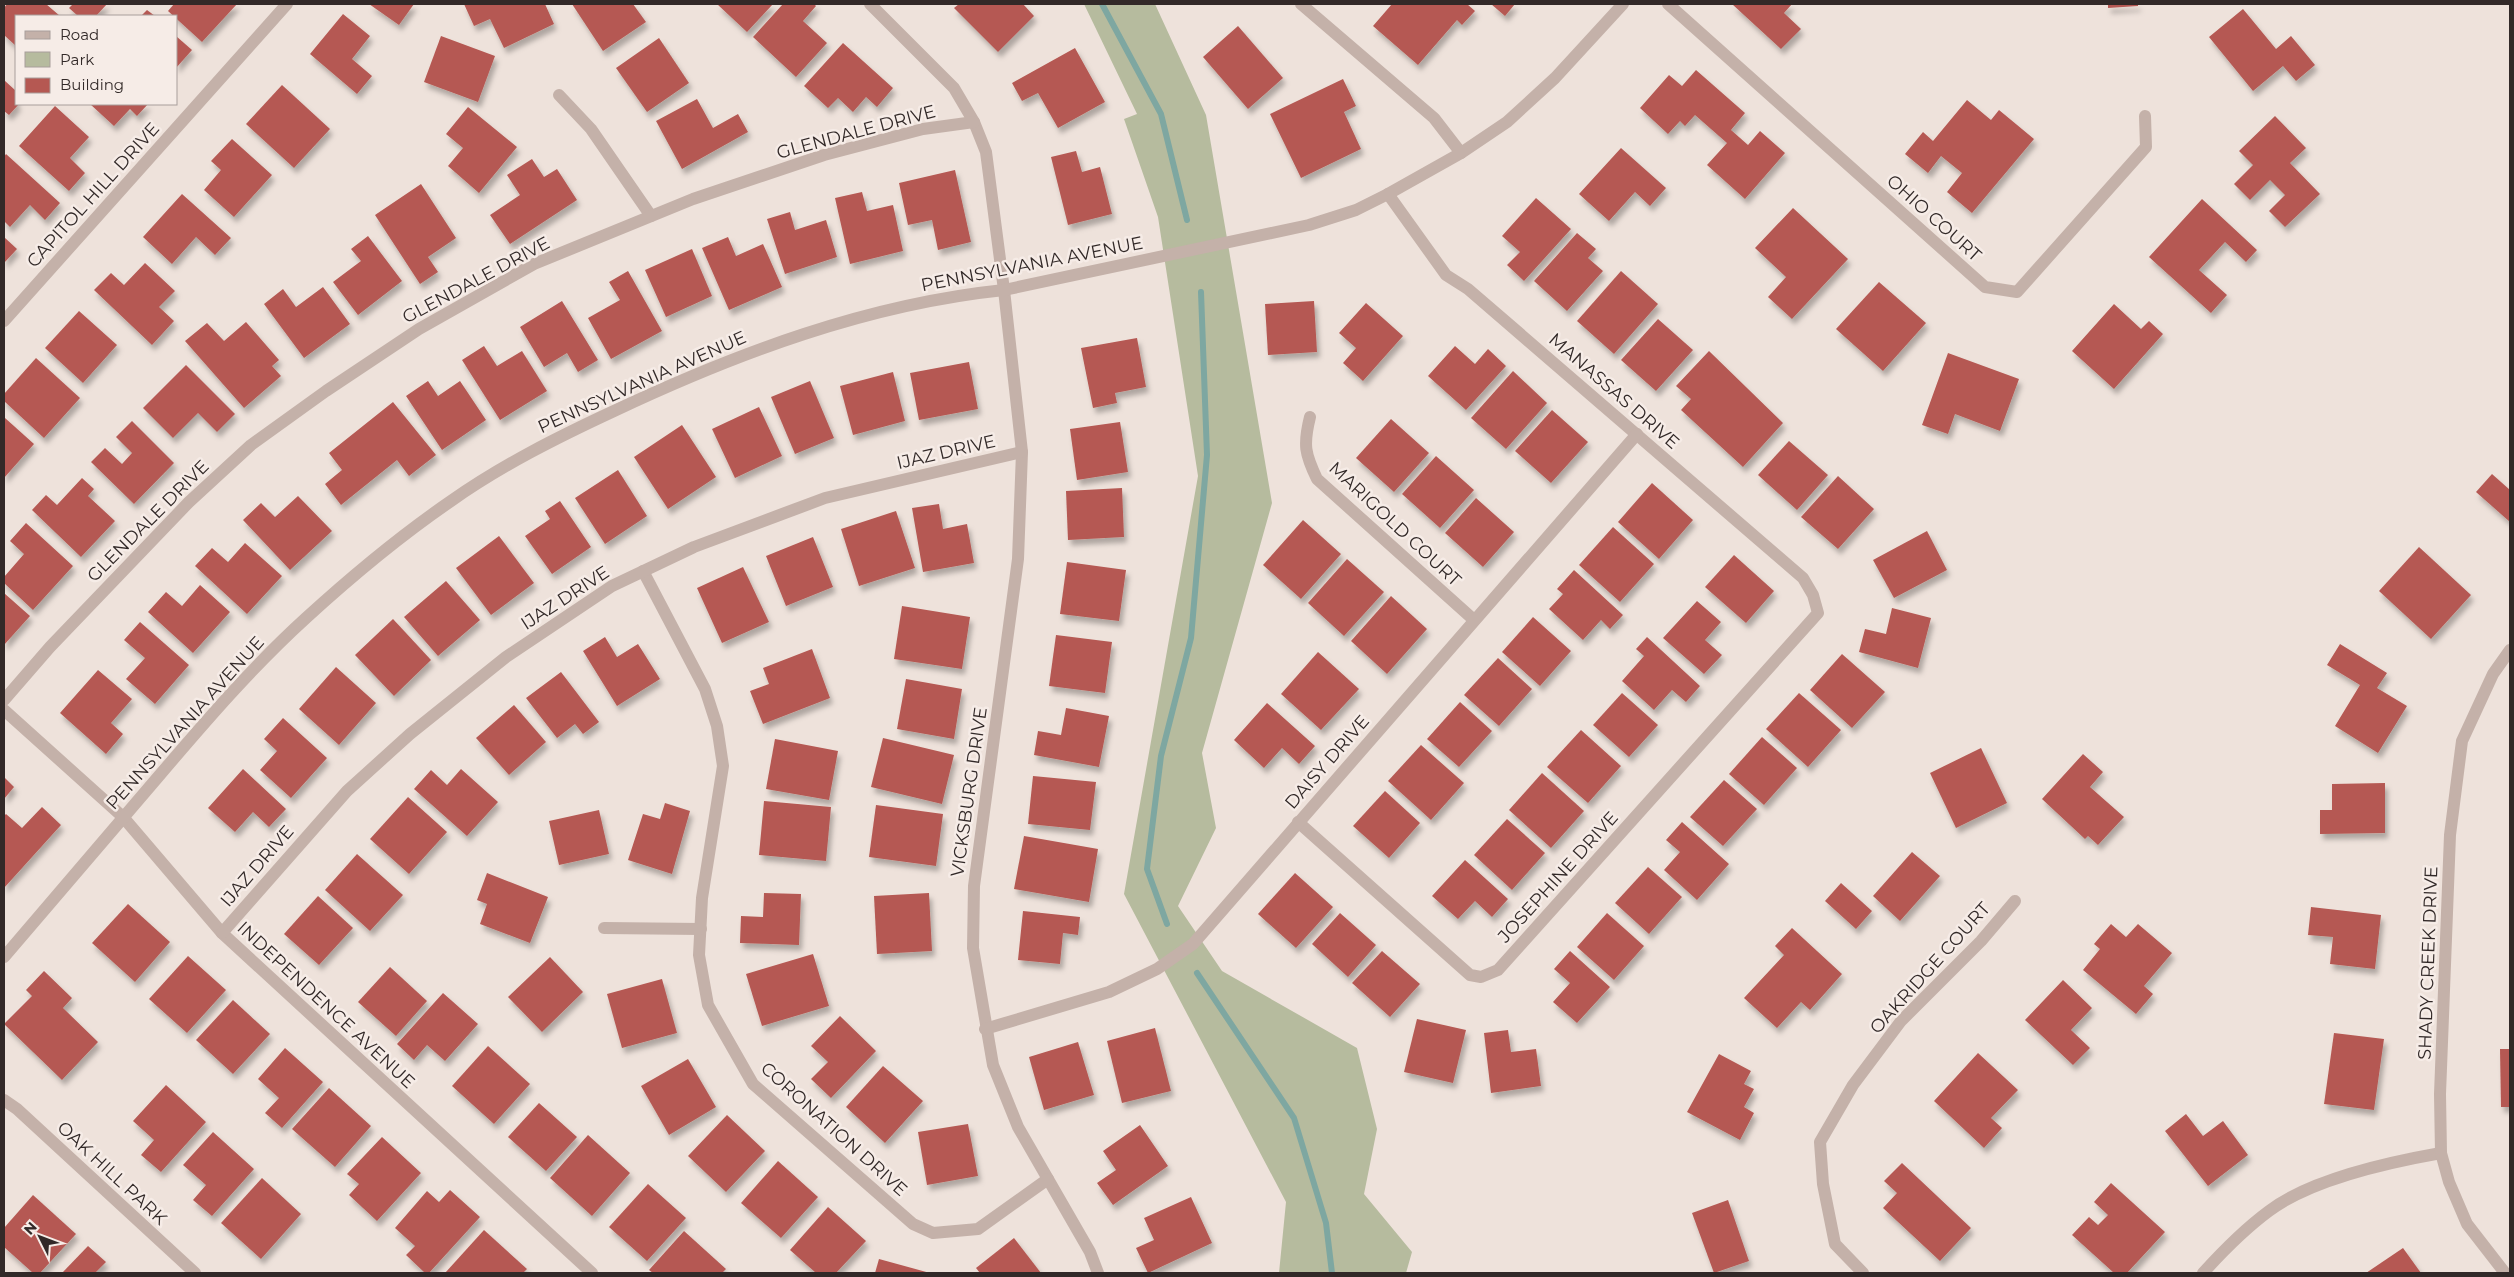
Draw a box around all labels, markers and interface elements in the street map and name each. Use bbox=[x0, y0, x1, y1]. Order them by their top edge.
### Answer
legend bbox=[15, 15, 178, 105]
text: Road bbox=[60, 25, 99, 44]
text: Park bbox=[60, 50, 94, 69]
text: Building bbox=[60, 75, 124, 94]
street label: GLENDALE DRIVE bbox=[774, 100, 938, 164]
street label: CAPITOL HILL DRIVE bbox=[22, 118, 164, 272]
street label: OHIO COURT bbox=[1882, 170, 1986, 267]
street label: GLENDALE DRIVE bbox=[399, 232, 553, 328]
street label: PENNSYLVANIA AVENUE bbox=[919, 232, 1145, 296]
street label: PENNSYLVANIA AVENUE bbox=[534, 326, 750, 438]
street label: MANASSAS DRIVE bbox=[1544, 328, 1684, 454]
street label: IJAZ DRIVE bbox=[894, 430, 998, 474]
street label: GLENDALE DRIVE bbox=[82, 455, 214, 587]
street label: MARIGOLD COURT bbox=[1324, 457, 1466, 591]
street label: IJAZ DRIVE bbox=[517, 561, 613, 635]
street label: PENNSYLVANIA AVENUE bbox=[101, 632, 269, 814]
street label: VICKSBURG DRIVE bbox=[946, 706, 992, 878]
street label: DAISY DRIVE bbox=[1280, 710, 1374, 814]
street label: JOSEPHINE DRIVE bbox=[1493, 807, 1623, 948]
street label: IJAZ DRIVE bbox=[216, 821, 298, 911]
street label: SHADY CREEK DRIVE bbox=[2414, 866, 2442, 1060]
street label: OAKRIDGE COURT bbox=[1865, 897, 1995, 1038]
street label: INDEPENDENCE AVENUE bbox=[233, 917, 419, 1093]
street label: CORONATION DRIVE bbox=[756, 1057, 912, 1201]
street label: OAK HILL PARK bbox=[53, 1116, 172, 1230]
north arrow bbox=[15, 1212, 65, 1262]
text: N bbox=[20, 1218, 41, 1239]

